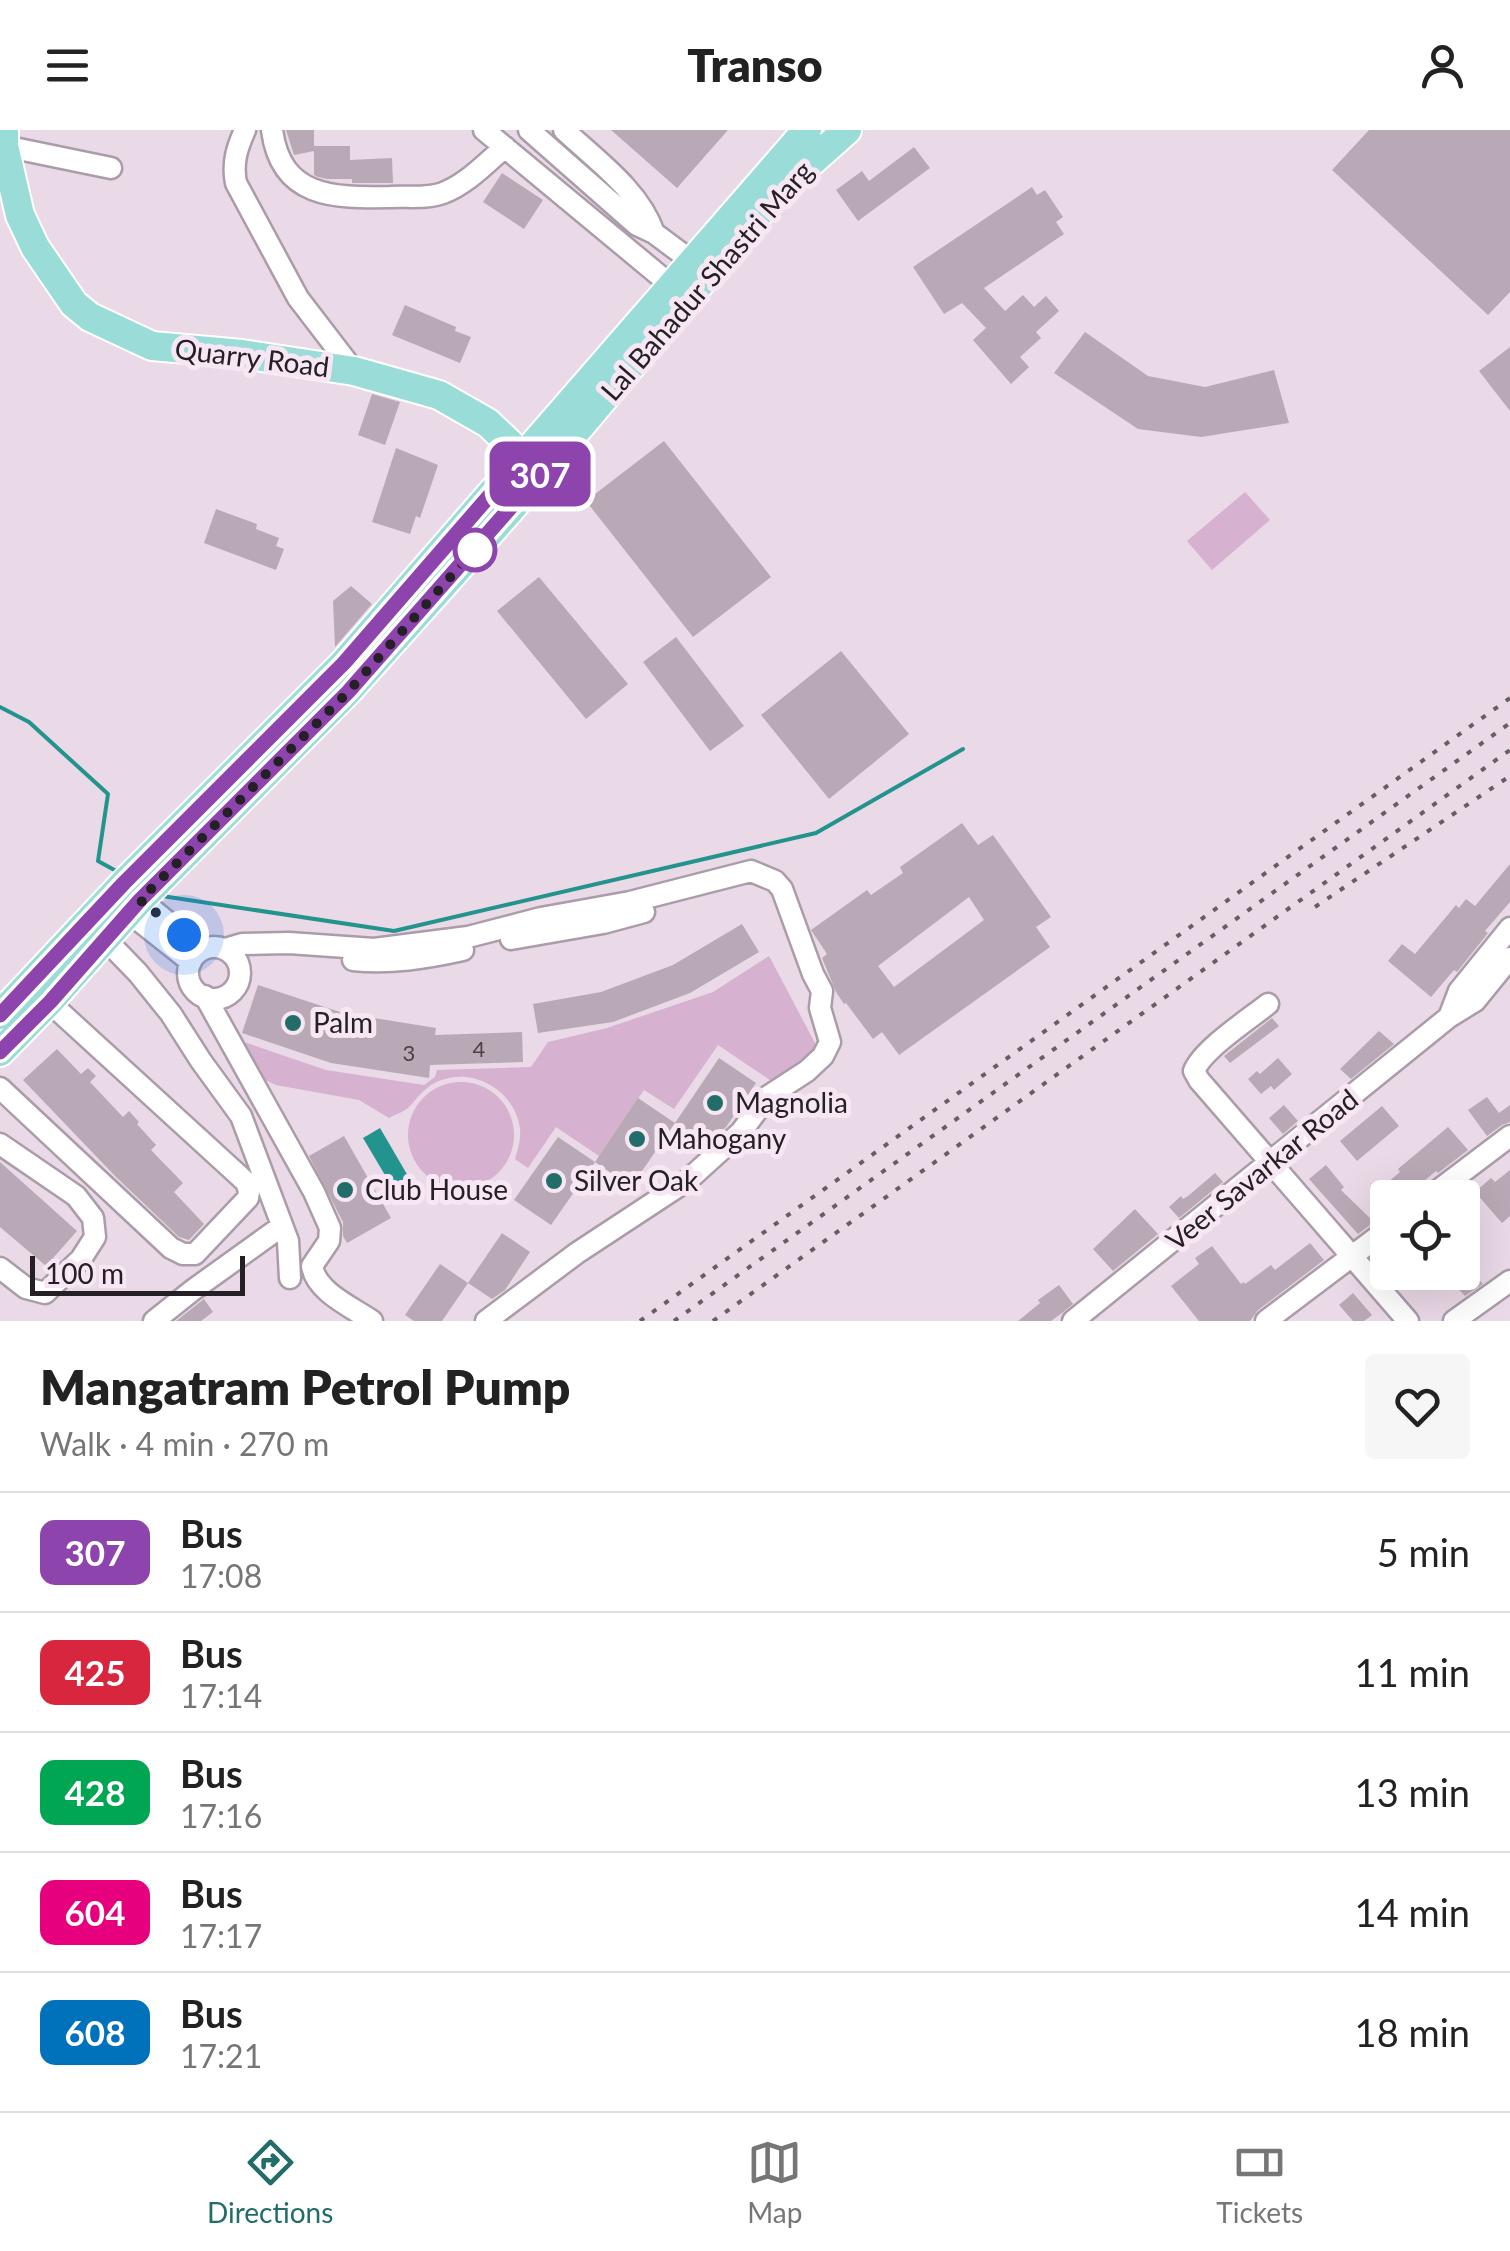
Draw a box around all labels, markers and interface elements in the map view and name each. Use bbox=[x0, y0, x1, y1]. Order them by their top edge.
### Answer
icon: menu bbox=[40, 38, 95, 93]
text: Transo bbox=[687, 38, 823, 92]
icon: person bbox=[1415, 38, 1470, 93]
street label: Lal Bahadur Shastri Marg bbox=[593, 154, 819, 407]
street label: Quarry Road bbox=[173, 331, 331, 383]
line badge: 307 bbox=[482, 442, 598, 506]
text: 307 bbox=[510, 453, 570, 495]
unlabelled marker bbox=[454, 529, 496, 571]
your location bbox=[159, 910, 209, 960]
place label: Palm bbox=[313, 1005, 373, 1039]
marker: Palm bbox=[282, 1012, 304, 1034]
house number: 4 bbox=[473, 1035, 486, 1062]
house number: 3 bbox=[403, 1039, 415, 1066]
street label: Veer Savarkar Road bbox=[1159, 1081, 1364, 1257]
place label: Magnolia bbox=[735, 1085, 848, 1119]
marker: Magnolia bbox=[704, 1092, 726, 1114]
place label: Mahogany bbox=[657, 1121, 787, 1155]
marker: Mahogany bbox=[626, 1128, 648, 1150]
place label: Silver Oak bbox=[574, 1163, 699, 1197]
marker: Silver Oak bbox=[543, 1170, 565, 1192]
place label: Club House bbox=[365, 1172, 508, 1206]
marker: Club House bbox=[334, 1179, 356, 1201]
map controls bbox=[1370, 1180, 1480, 1290]
button: locate bbox=[1370, 1180, 1480, 1290]
scale bar bbox=[30, 1251, 245, 1296]
text: 100 m bbox=[45, 1256, 124, 1290]
button: heart bbox=[1365, 1354, 1470, 1459]
text: Mangatram Petrol Pump bbox=[40, 1358, 570, 1415]
text: Walk · 4 min · 270 m bbox=[40, 1424, 329, 1463]
text: Bus bbox=[180, 1510, 243, 1556]
text: 5 min bbox=[1377, 1529, 1470, 1575]
text: 307 bbox=[65, 1531, 125, 1573]
text: 17:08 bbox=[180, 1556, 262, 1595]
text: Bus bbox=[180, 1630, 243, 1676]
text: 11 min bbox=[1355, 1649, 1470, 1695]
text: 425 bbox=[65, 1651, 125, 1693]
text: 17:14 bbox=[180, 1676, 262, 1715]
text: Bus bbox=[180, 1750, 243, 1796]
text: 13 min bbox=[1355, 1769, 1470, 1815]
text: 428 bbox=[65, 1771, 125, 1813]
text: 17:16 bbox=[180, 1796, 262, 1835]
text: Bus bbox=[180, 1870, 243, 1916]
text: 14 min bbox=[1355, 1889, 1470, 1935]
text: 604 bbox=[65, 1891, 125, 1933]
text: 17:17 bbox=[180, 1916, 262, 1955]
text: Bus bbox=[180, 1990, 243, 2036]
text: 18 min bbox=[1355, 2009, 1470, 2055]
text: 608 bbox=[65, 2011, 125, 2053]
text: 17:21 bbox=[180, 2036, 262, 2075]
tab: Directions bbox=[207, 2135, 333, 2229]
tab: Map bbox=[747, 2135, 802, 2229]
tab: Tickets bbox=[1216, 2135, 1303, 2229]

